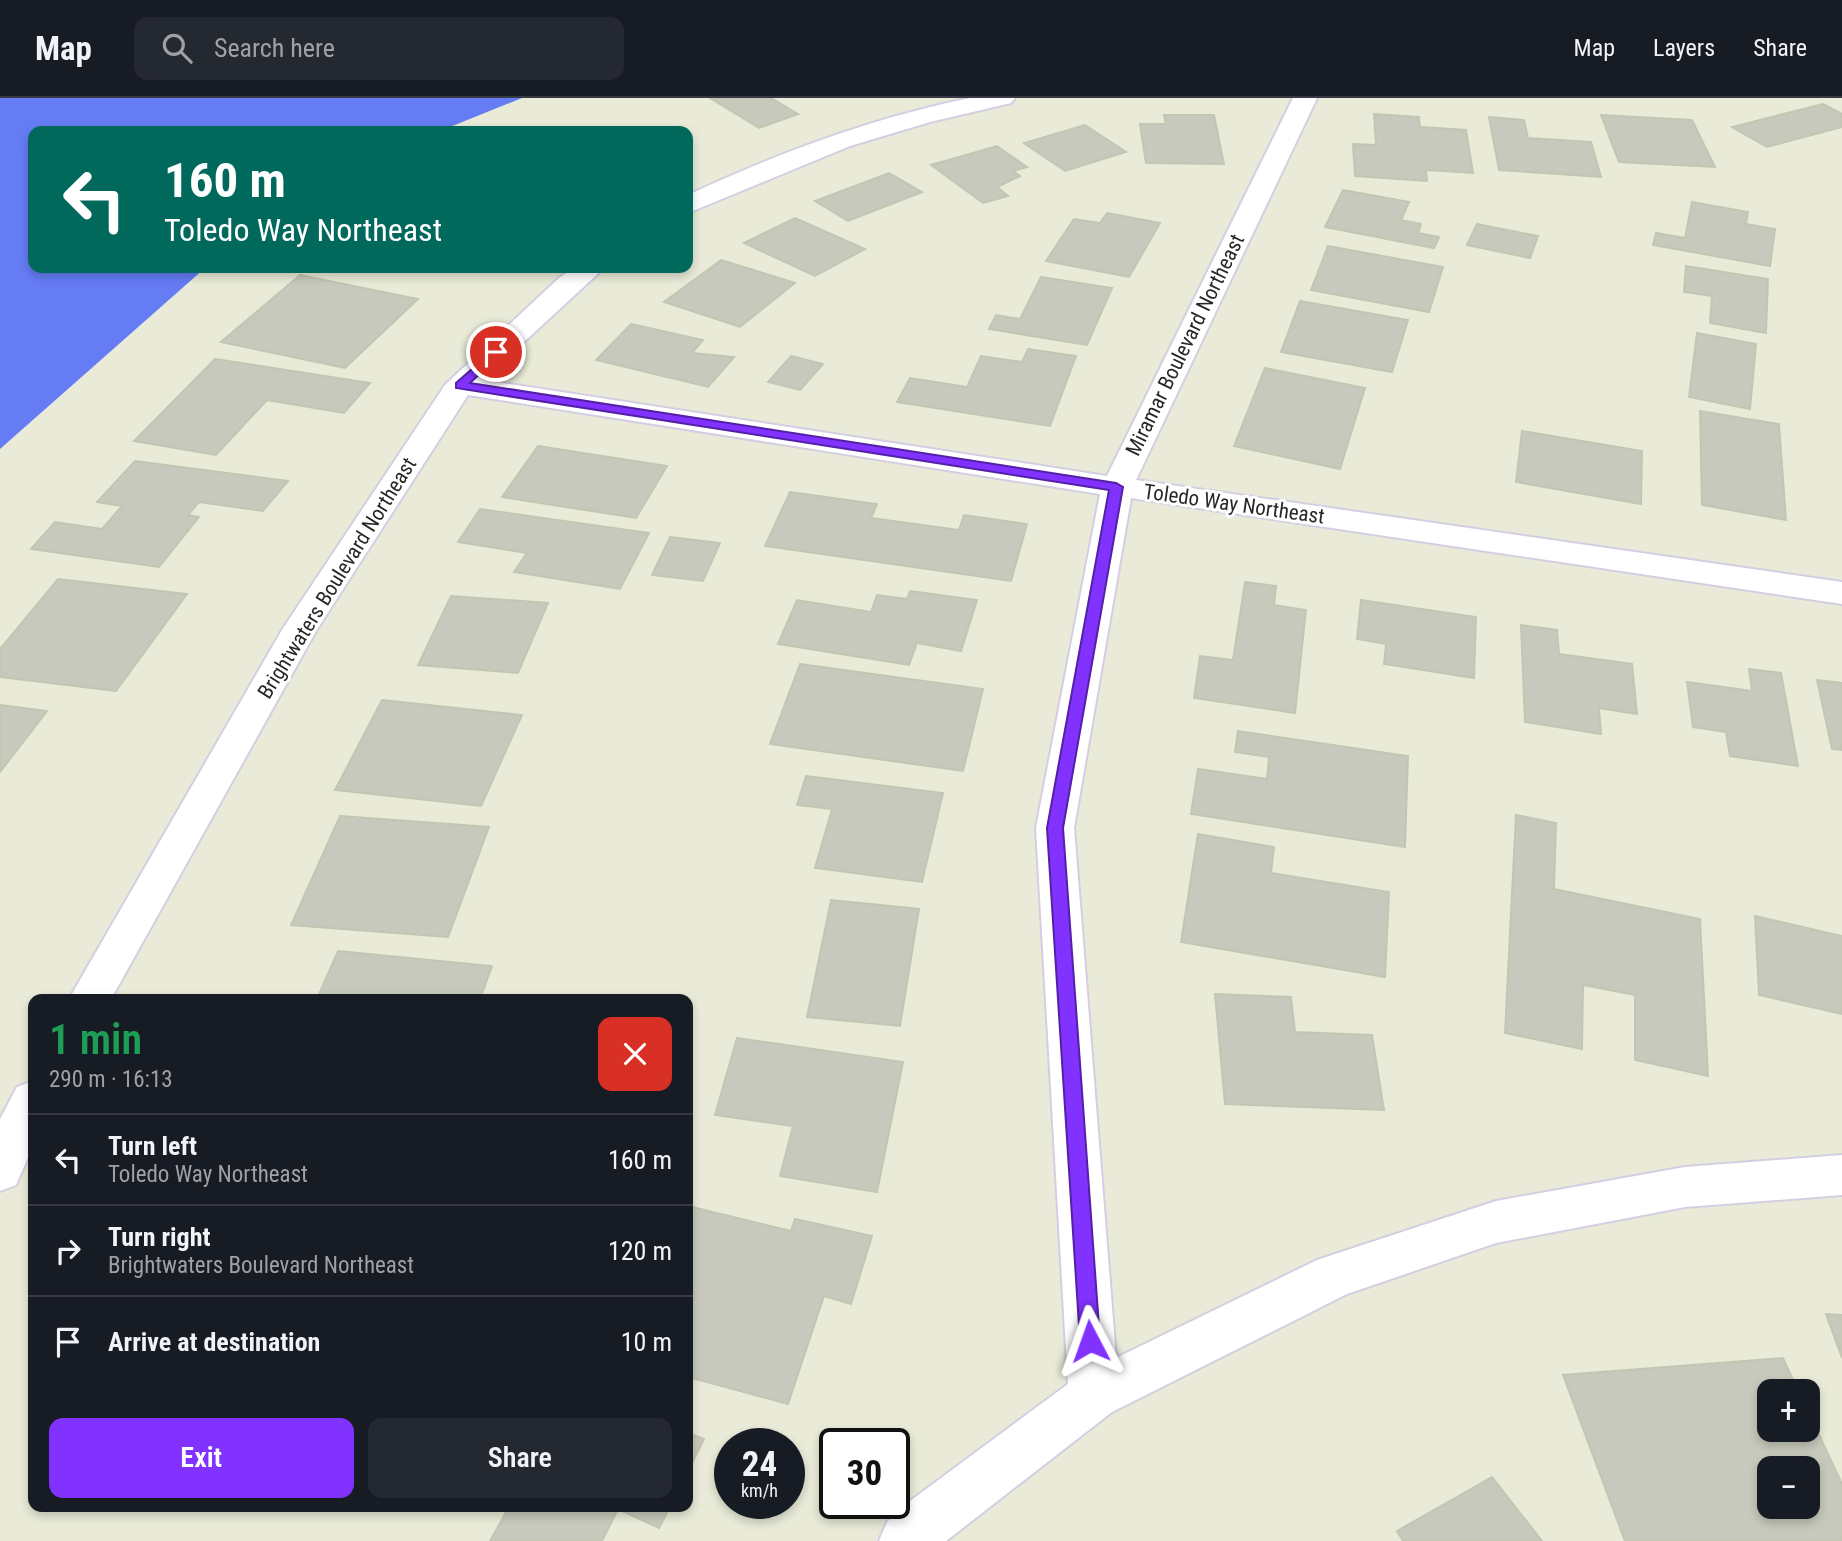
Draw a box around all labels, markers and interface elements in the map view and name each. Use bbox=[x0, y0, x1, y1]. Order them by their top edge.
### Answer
search box bbox=[134, 17, 624, 80]
text: Map bbox=[35, 29, 92, 68]
icon: search bbox=[158, 29, 196, 67]
text: Search here bbox=[214, 33, 335, 63]
text: Map bbox=[1574, 34, 1615, 62]
text: Layers bbox=[1653, 34, 1715, 62]
text: Share bbox=[1753, 34, 1807, 62]
text: 160 m bbox=[164, 152, 286, 209]
icon: left bbox=[49, 154, 140, 245]
text: Toledo Way Northeast bbox=[164, 211, 442, 249]
street label: Miramar Boulevard Northeast bbox=[1121, 230, 1249, 460]
pin bbox=[466, 322, 526, 382]
icon: arrive bbox=[477, 333, 515, 371]
street label: Brightwaters Boulevard Northeast bbox=[253, 453, 421, 703]
street label: Toledo Way Northeast bbox=[1142, 479, 1326, 529]
text: 1 min bbox=[49, 1015, 142, 1064]
button: close bbox=[598, 1017, 672, 1091]
text: 290 m · 16:13 bbox=[49, 1066, 173, 1093]
text: Turn left bbox=[108, 1131, 197, 1161]
icon: left bbox=[49, 1141, 87, 1179]
text: 160 m bbox=[608, 1145, 672, 1175]
text: Toledo Way Northeast bbox=[108, 1161, 308, 1188]
text: Turn right bbox=[108, 1222, 210, 1252]
icon: right bbox=[49, 1232, 87, 1270]
text: 120 m bbox=[608, 1236, 672, 1266]
text: Brightwaters Boulevard Northeast bbox=[108, 1252, 414, 1279]
position arrow bbox=[1053, 1304, 1127, 1378]
icon: arrive bbox=[49, 1323, 87, 1361]
text: Arrive at destination bbox=[108, 1327, 320, 1357]
text: 10 m bbox=[621, 1327, 672, 1357]
map controls bbox=[1757, 1379, 1820, 1519]
button: + bbox=[1757, 1379, 1820, 1442]
button: Exit bbox=[49, 1418, 354, 1498]
button: Share bbox=[368, 1418, 672, 1498]
speed limit sign: 30 bbox=[819, 1428, 910, 1519]
text: 24 bbox=[742, 1444, 777, 1485]
button: − bbox=[1757, 1456, 1820, 1519]
text: km/h bbox=[741, 1480, 778, 1501]

